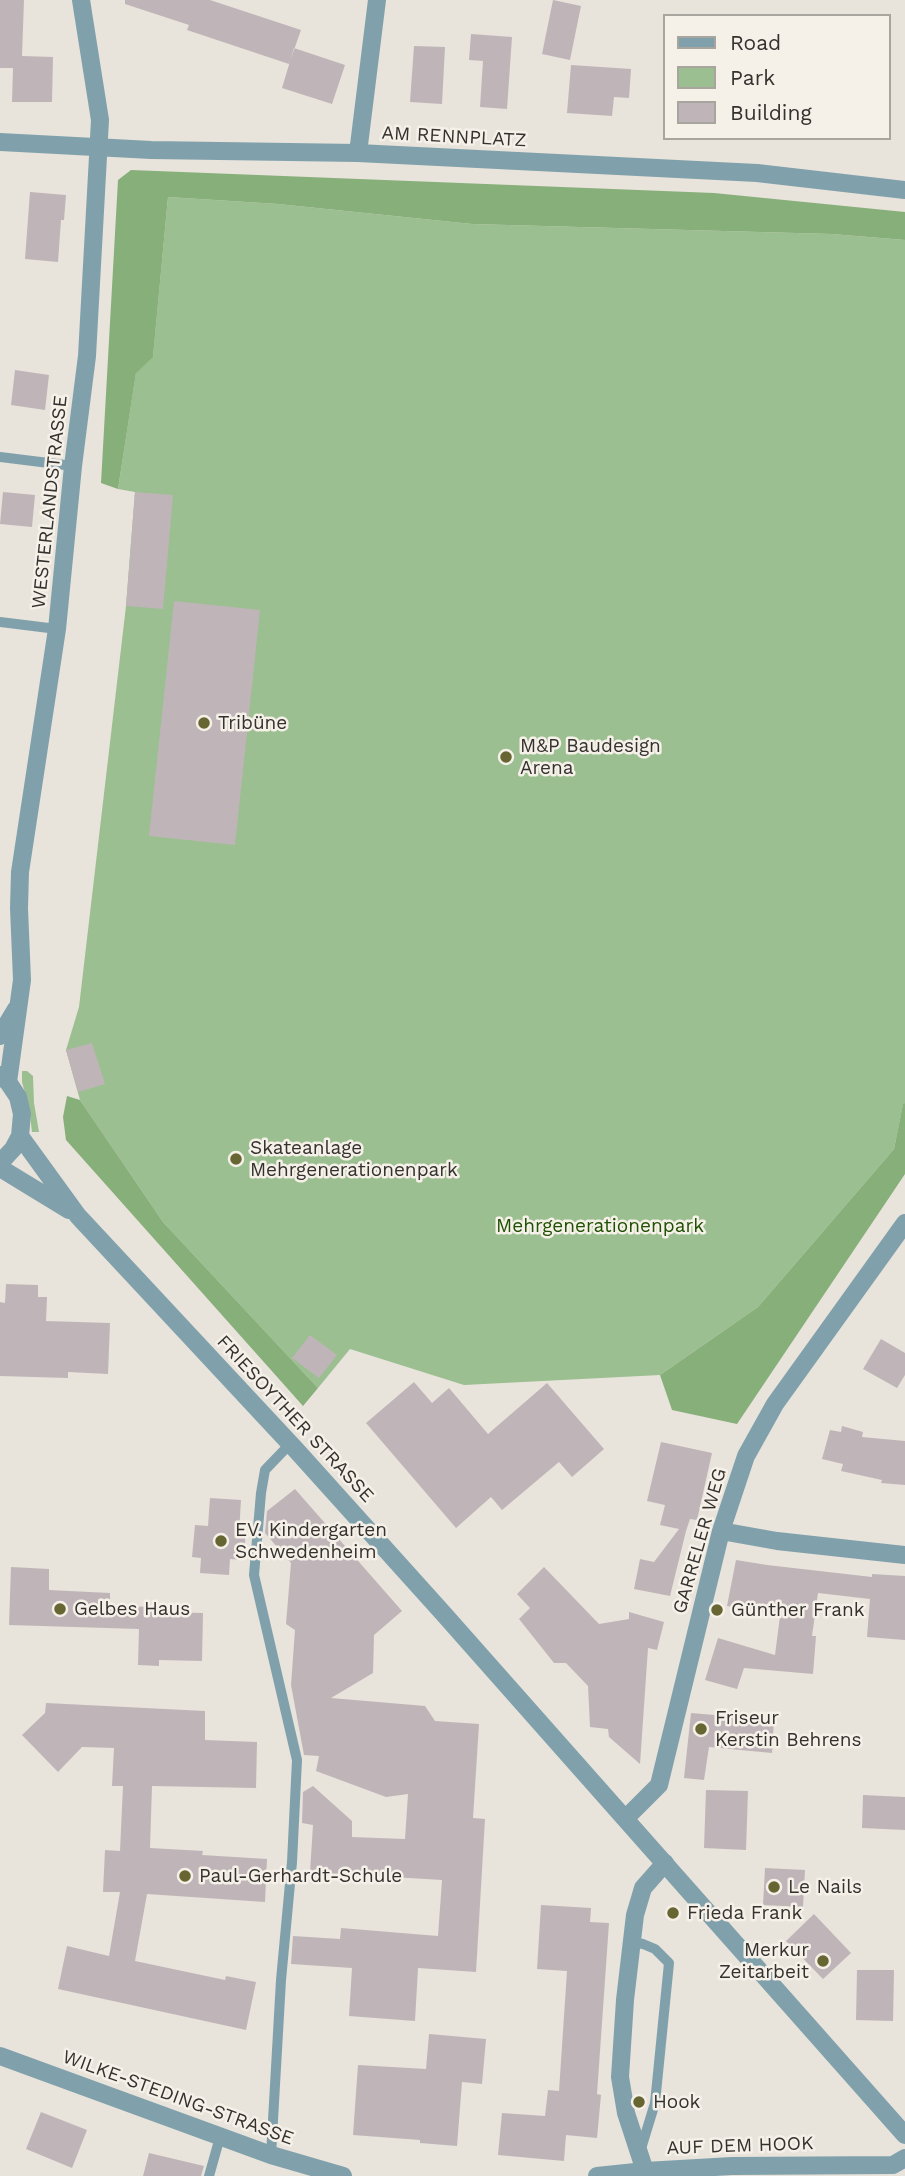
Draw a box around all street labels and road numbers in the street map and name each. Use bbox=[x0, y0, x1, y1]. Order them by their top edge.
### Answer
street label: AM RENNPLATZ bbox=[381, 122, 527, 152]
street label: WESTERLANDSTRASSE bbox=[27, 394, 73, 610]
street label: FRIESOYTHER STRASSE bbox=[212, 1331, 378, 1507]
street label: GARRELER WEG bbox=[668, 1466, 732, 1616]
street label: WILKE-STEDING-STRASSE bbox=[59, 2046, 297, 2150]
street label: AUF DEM HOOK bbox=[666, 2132, 814, 2160]

